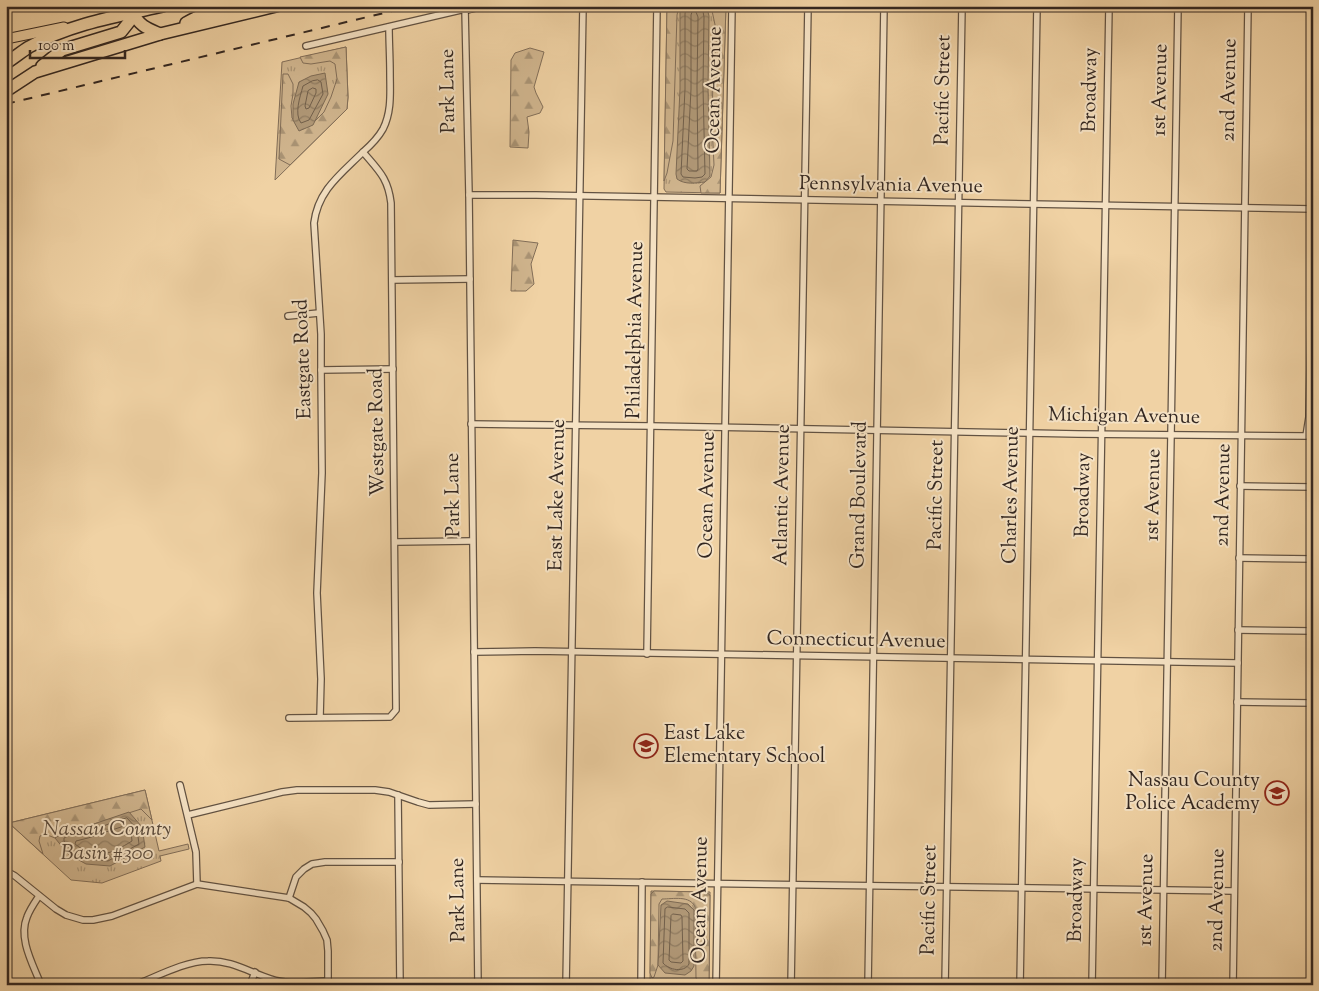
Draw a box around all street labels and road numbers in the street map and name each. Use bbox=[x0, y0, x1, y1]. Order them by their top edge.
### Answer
street label: Ocean Avenue bbox=[699, 26, 731, 154]
street label: Pacific Street bbox=[929, 34, 959, 145]
street label: 2nd Avenue bbox=[1215, 38, 1245, 142]
street label: 1st Avenue bbox=[1146, 43, 1176, 137]
street label: Broadway bbox=[1076, 47, 1106, 133]
street label: Park Lane bbox=[434, 48, 464, 134]
street label: Pennsylvania Avenue bbox=[799, 170, 983, 202]
street label: Philadelphia Avenue bbox=[620, 241, 652, 419]
street label: Eastgate Road bbox=[287, 298, 321, 420]
street label: Westgate Road bbox=[362, 368, 394, 496]
street label: Michigan Avenue bbox=[1048, 401, 1200, 433]
street label: East Lake Avenue bbox=[542, 419, 574, 571]
street label: Grand Boulevard bbox=[844, 421, 876, 569]
street label: Atlantic Avenue bbox=[767, 424, 799, 566]
street label: Charles Avenue bbox=[996, 426, 1028, 564]
street label: Ocean Avenue bbox=[692, 431, 724, 559]
street label: Pacific Street bbox=[922, 439, 952, 550]
street label: 2nd Avenue bbox=[1209, 443, 1239, 547]
street label: 1st Avenue bbox=[1139, 448, 1169, 542]
street label: Park Lane bbox=[439, 452, 469, 538]
street label: Broadway bbox=[1069, 452, 1099, 538]
street label: Connecticut Avenue bbox=[766, 625, 946, 657]
street label: Ocean Avenue bbox=[685, 836, 717, 964]
street label: Pacific Street bbox=[915, 844, 945, 955]
street label: 2nd Avenue bbox=[1203, 848, 1233, 952]
street label: 1st Avenue bbox=[1132, 853, 1162, 947]
street label: Park Lane bbox=[444, 857, 474, 943]
street label: Broadway bbox=[1062, 857, 1092, 943]

